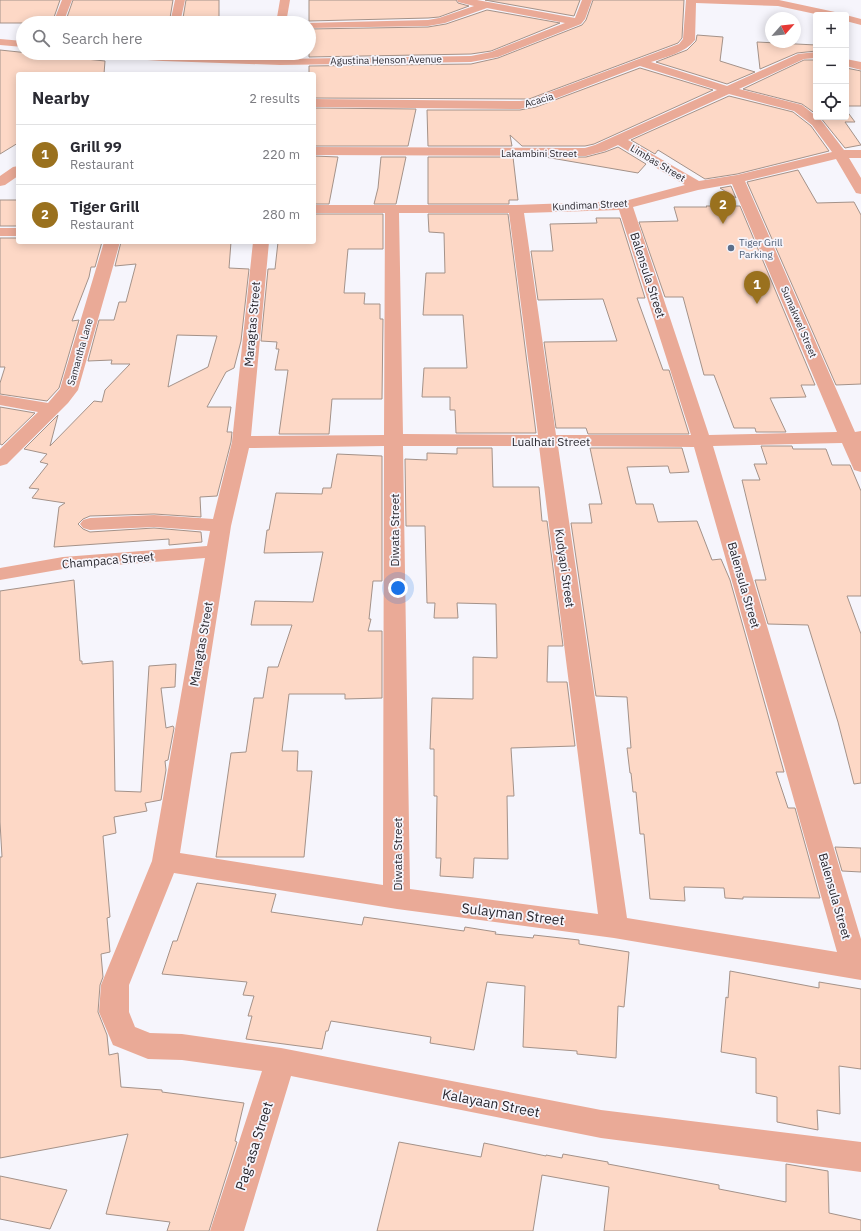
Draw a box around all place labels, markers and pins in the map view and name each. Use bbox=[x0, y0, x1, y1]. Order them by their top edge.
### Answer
pin: 2 bbox=[710, 191, 736, 224]
place label: Tiger Grill Parking bbox=[739, 236, 783, 261]
marker: Tiger Grill Parking bbox=[726, 243, 736, 253]
pin: 1 bbox=[744, 271, 770, 304]

